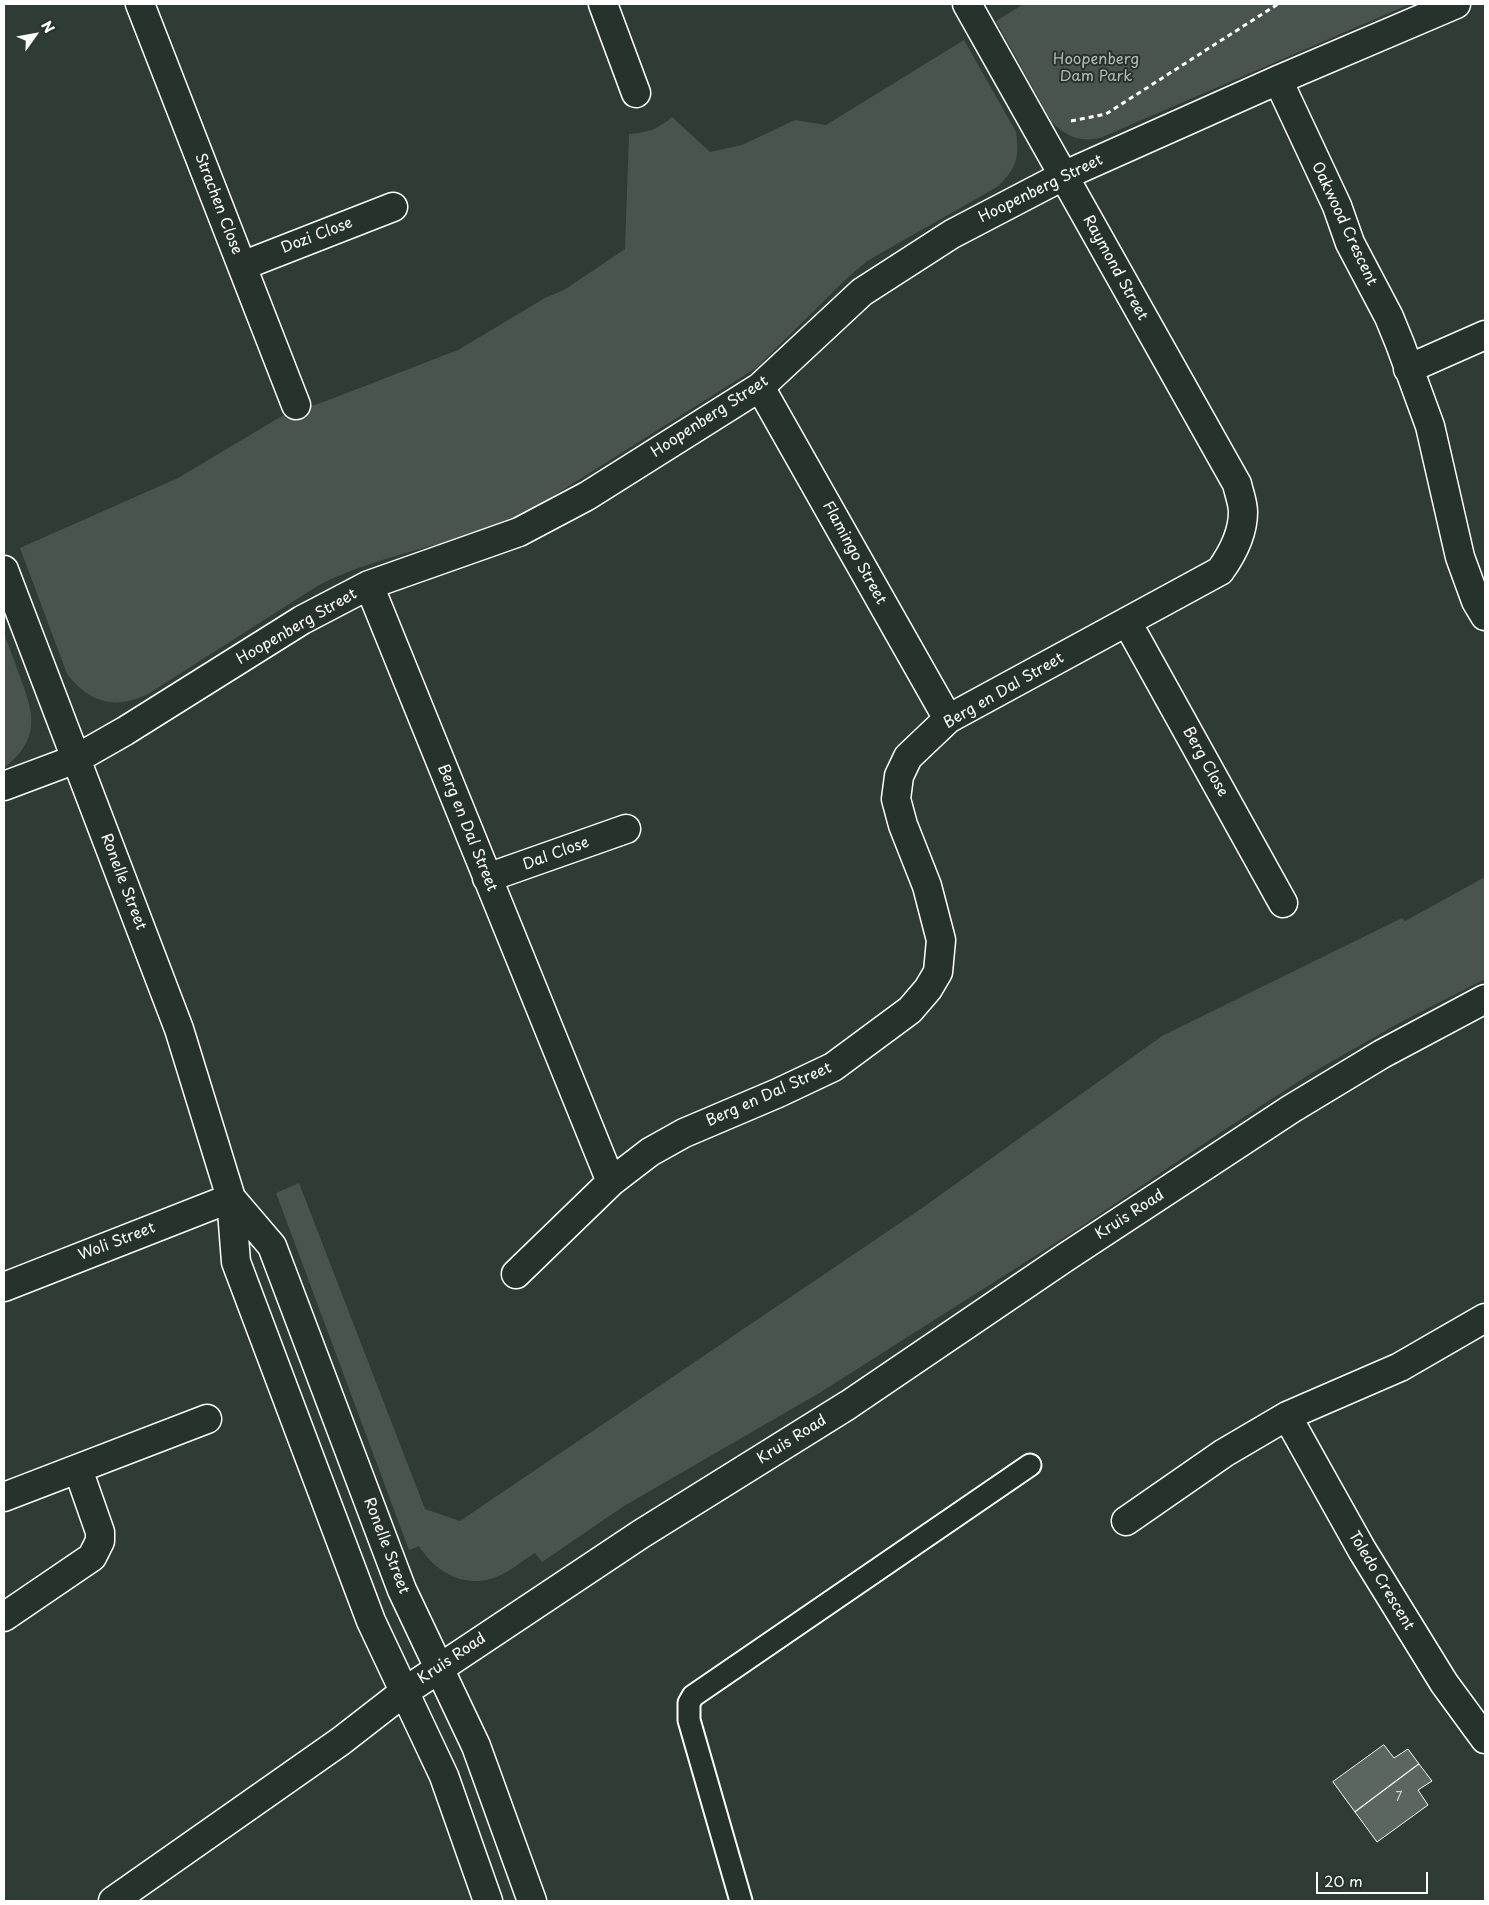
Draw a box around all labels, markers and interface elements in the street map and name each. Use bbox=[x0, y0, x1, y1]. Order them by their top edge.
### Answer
north arrow bbox=[10, 10, 60, 60]
text: N bbox=[36, 17, 60, 37]
park label: Hoopenberg Dam Park bbox=[1053, 51, 1139, 86]
street label: Strachen Close bbox=[190, 151, 246, 257]
street label: Hoopenberg Street bbox=[976, 151, 1106, 227]
street label: Oakwood Crescent bbox=[1307, 159, 1381, 289]
street label: Raymond Street bbox=[1079, 212, 1151, 324]
street label: Dozi Close bbox=[279, 214, 355, 258]
street label: Hoopenberg Street bbox=[648, 372, 772, 462]
street label: Flamingo Street bbox=[818, 498, 890, 608]
street label: Hoopenberg Street bbox=[234, 585, 360, 669]
street label: Berg en Dal Street bbox=[941, 649, 1067, 733]
street label: Berg Close bbox=[1178, 724, 1232, 800]
street label: Berg en Dal Street bbox=[433, 762, 501, 894]
street label: Ronelle Street bbox=[96, 831, 150, 933]
street label: Dal Close bbox=[520, 834, 592, 874]
street label: Berg en Dal Street bbox=[703, 1059, 835, 1131]
street label: Kruis Road bbox=[1092, 1186, 1168, 1244]
street label: Woli Street bbox=[76, 1219, 158, 1265]
street label: Kruis Road bbox=[754, 1412, 830, 1468]
street label: Ronelle Street bbox=[359, 1495, 413, 1597]
street label: Toledo Crescent bbox=[1344, 1528, 1418, 1634]
street label: Kruis Road bbox=[414, 1630, 490, 1688]
house number: 7 bbox=[1396, 1791, 1402, 1805]
scale bar bbox=[1319, 1862, 1432, 1894]
text: 20 m bbox=[1324, 1869, 1363, 1892]

